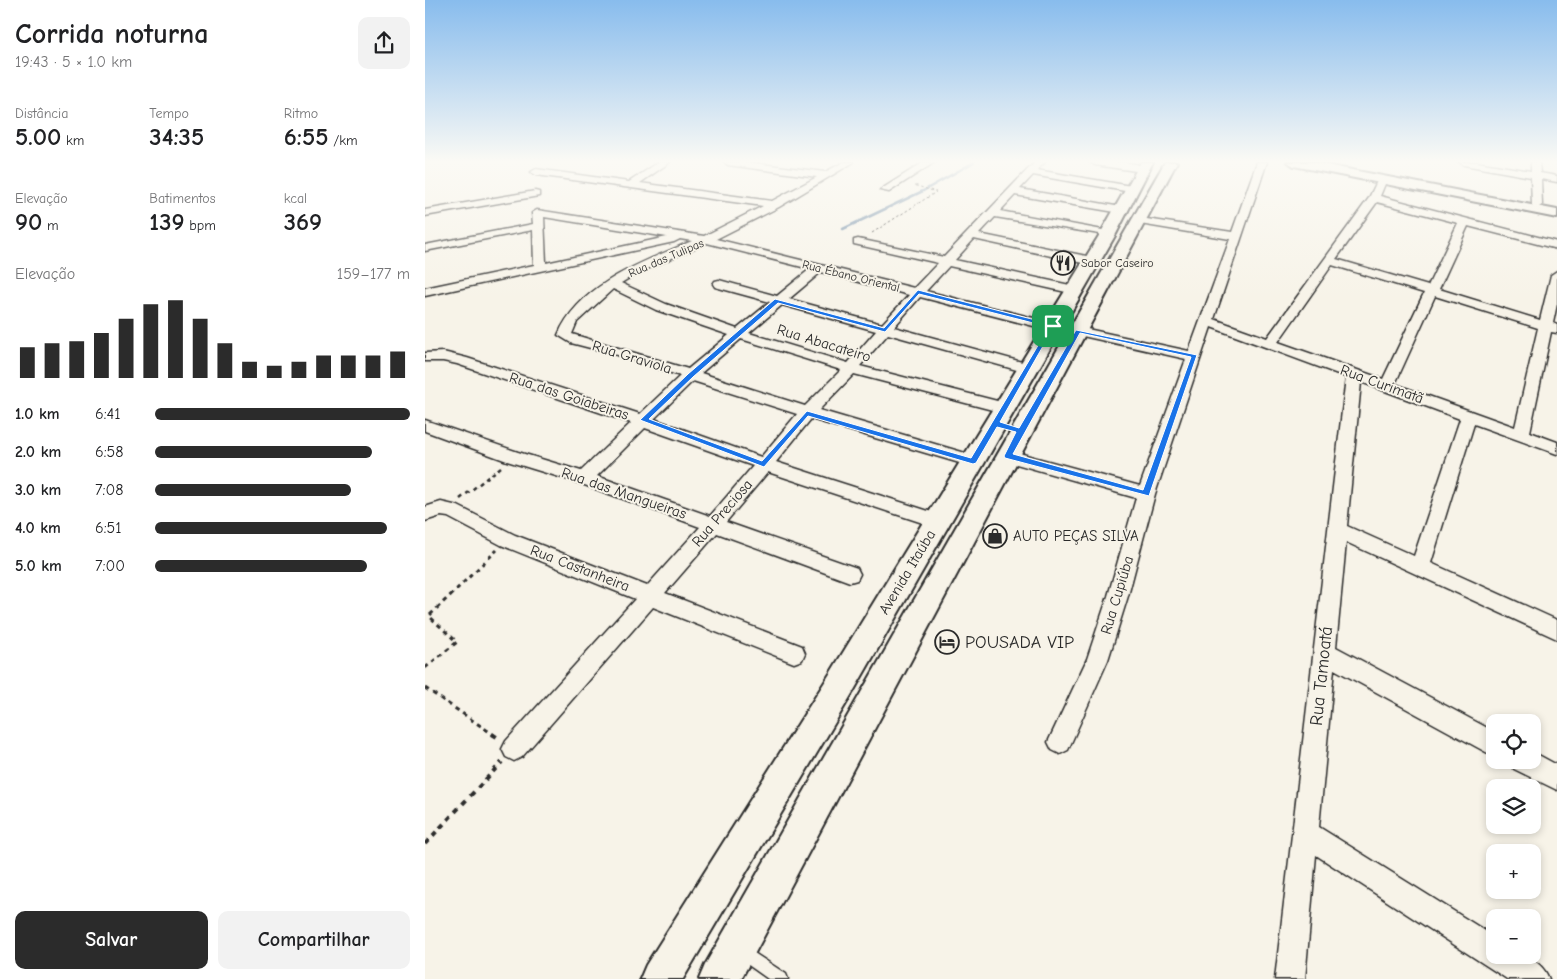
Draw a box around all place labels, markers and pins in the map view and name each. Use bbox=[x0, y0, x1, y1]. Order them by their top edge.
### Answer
restaurant icon: Sabor Caseiro bbox=[1050, 250, 1076, 276]
place label: Sabor Caseiro bbox=[1081, 256, 1154, 270]
pin bbox=[1032, 305, 1074, 347]
shop icon: AUTO PEÇAS SILVA bbox=[982, 523, 1008, 549]
place label: AUTO PEÇAS SILVA bbox=[1013, 527, 1139, 545]
hotel icon: POUSADA VIP bbox=[934, 629, 960, 655]
place label: POUSADA VIP bbox=[965, 632, 1074, 653]

